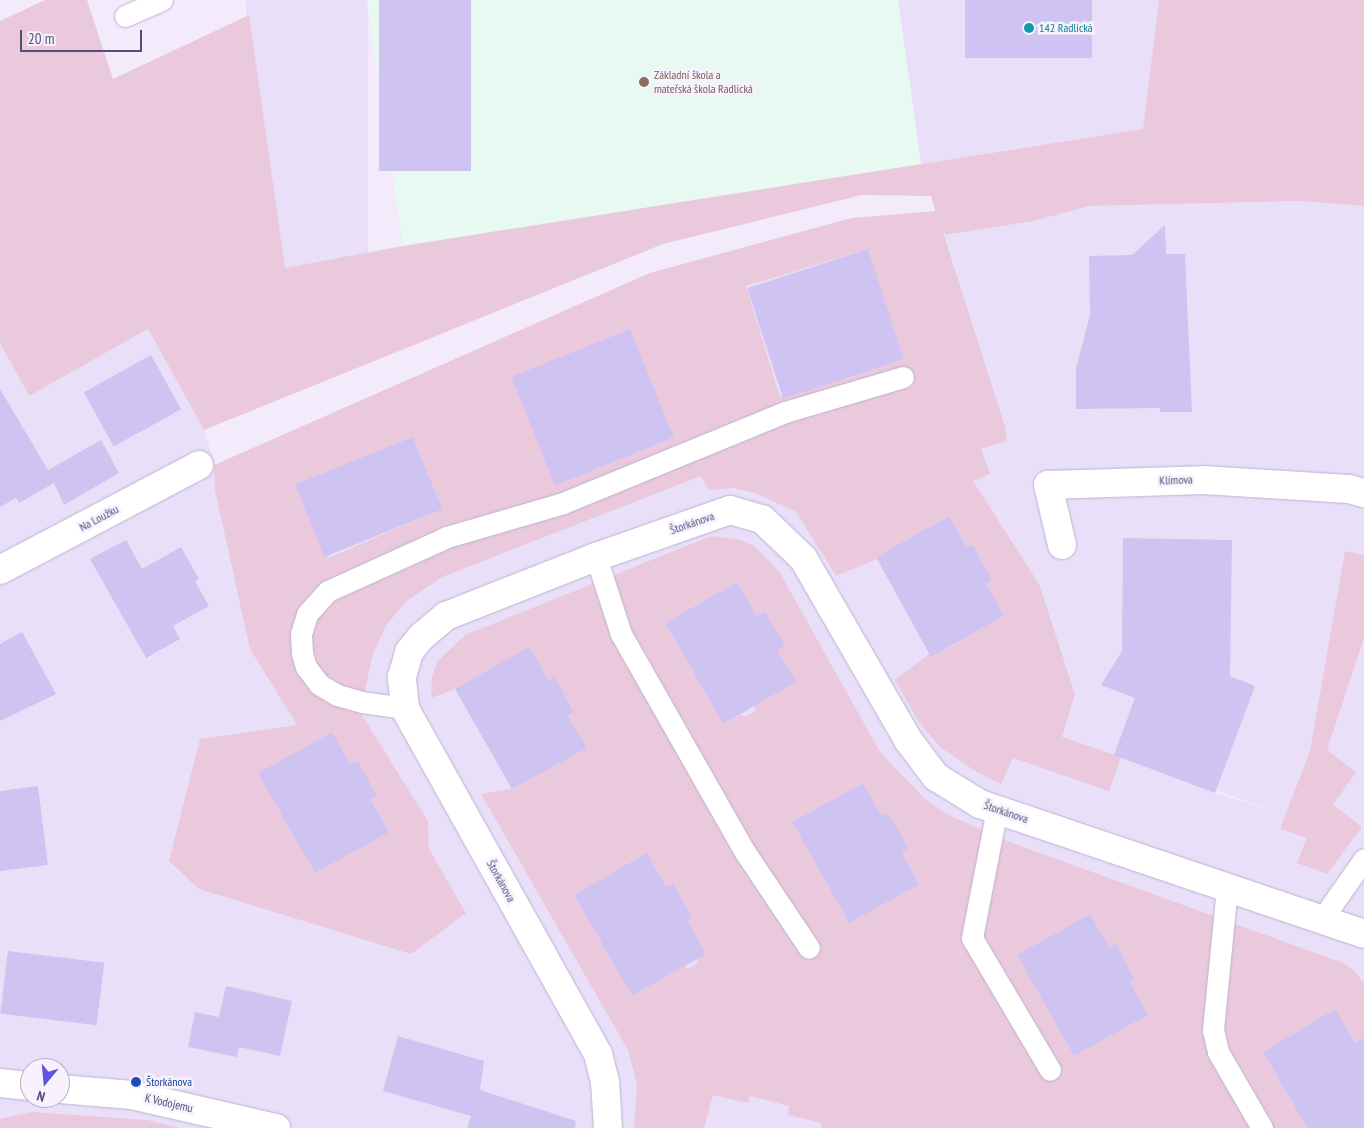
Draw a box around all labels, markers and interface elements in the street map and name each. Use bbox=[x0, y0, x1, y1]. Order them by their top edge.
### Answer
scale bar bbox=[22, 20, 145, 52]
place label: 142 Radlická bbox=[1039, 21, 1093, 35]
marker: 142 Radlická bbox=[1023, 22, 1035, 34]
text: 20 m bbox=[28, 29, 54, 48]
place label: Základní škola a mateřská škola Radlická bbox=[654, 68, 753, 96]
marker: Základní škola a mateřská škola Radlická bbox=[638, 76, 650, 88]
street label: Klímova bbox=[1159, 472, 1193, 488]
street label: Na Loužku bbox=[77, 502, 121, 534]
street label: Štorkánova bbox=[668, 509, 716, 537]
street label: Štorkánova bbox=[982, 798, 1030, 826]
street label: Štorkánova bbox=[484, 857, 518, 905]
north arrow bbox=[20, 1058, 70, 1108]
place label: Štorkánova bbox=[146, 1075, 192, 1089]
marker: Štorkánova bbox=[130, 1076, 142, 1088]
text: N bbox=[35, 1087, 47, 1106]
street label: K Vodojemu bbox=[143, 1090, 195, 1116]

